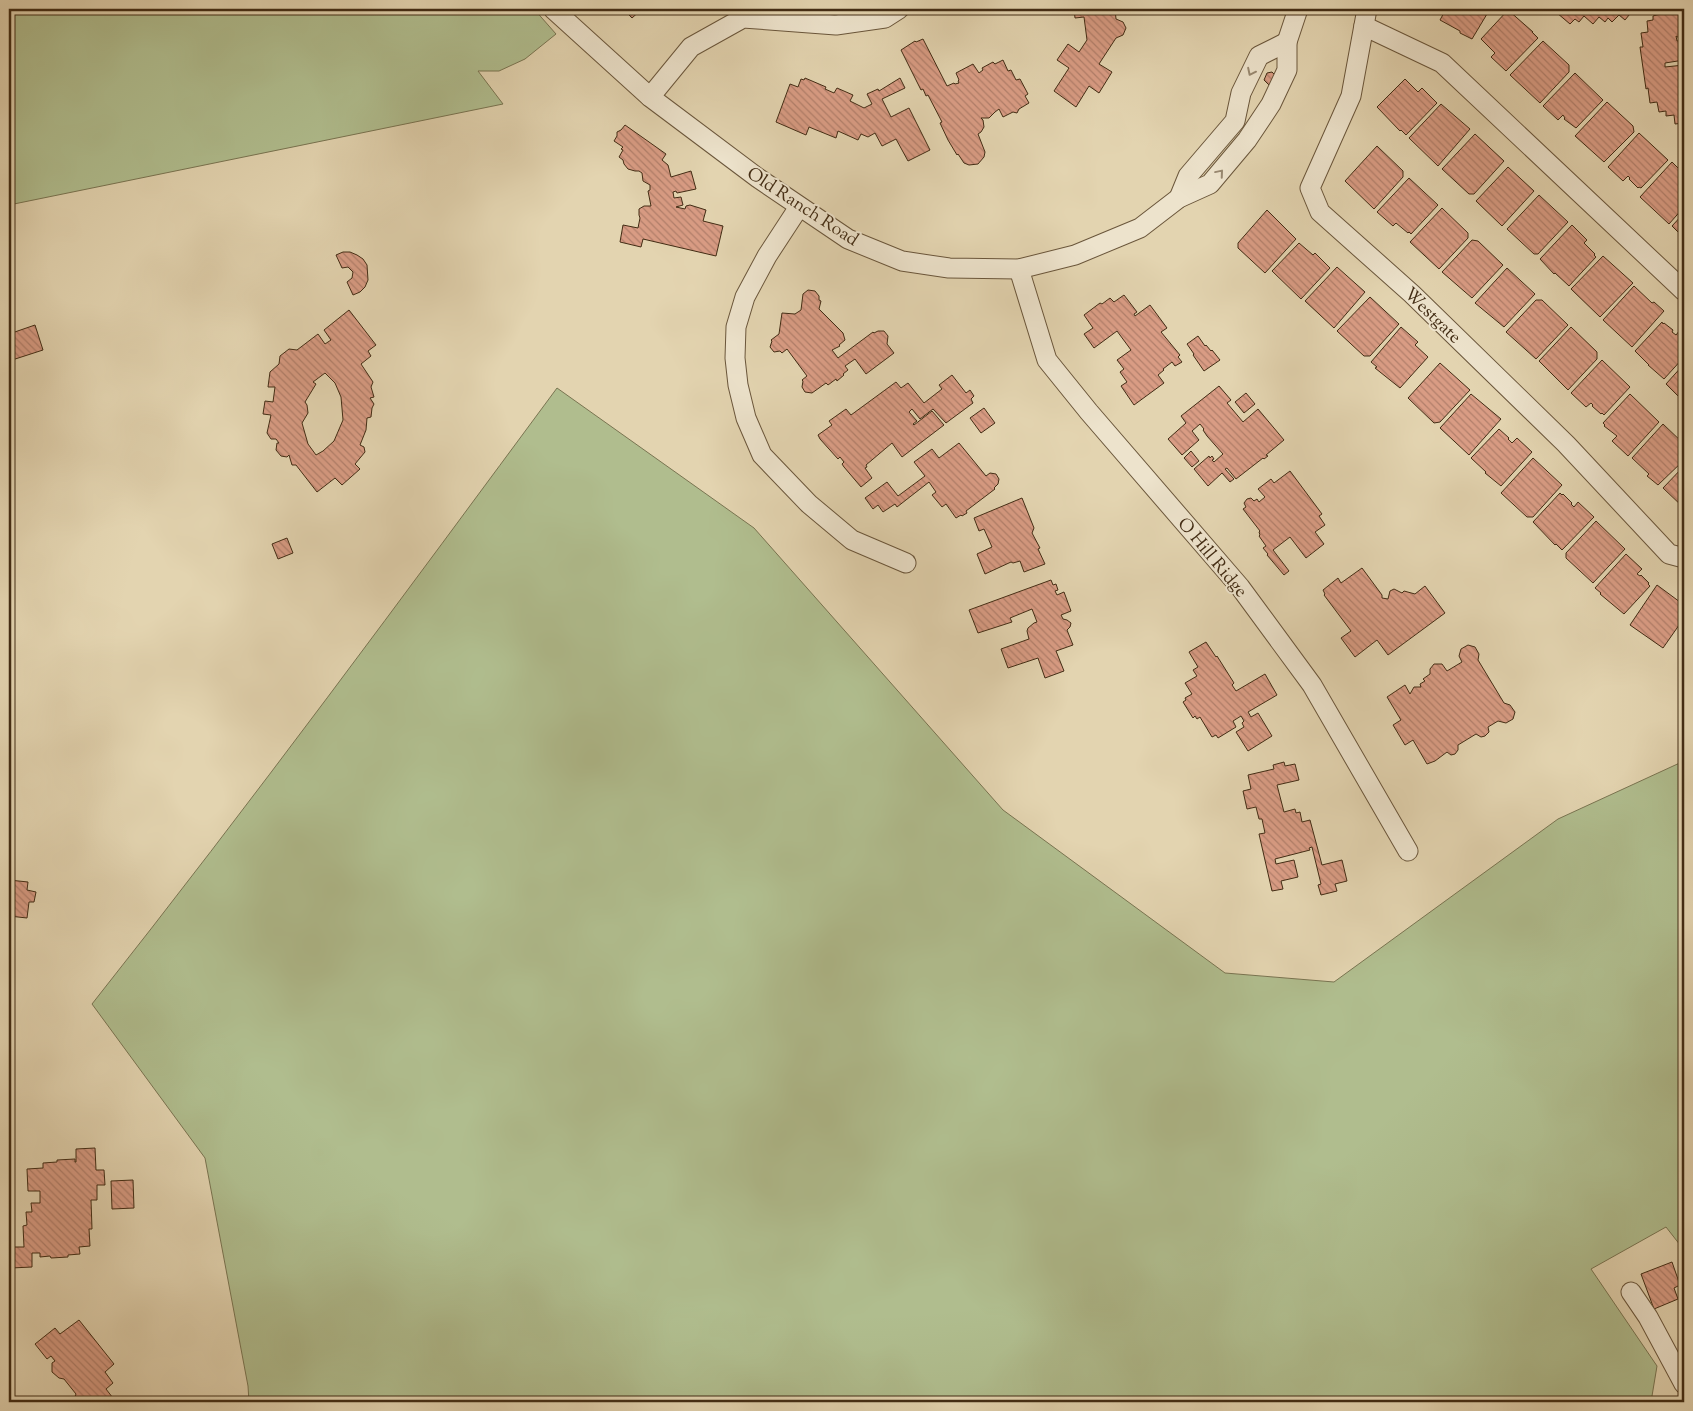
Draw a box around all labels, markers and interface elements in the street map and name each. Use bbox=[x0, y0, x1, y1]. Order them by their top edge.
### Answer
one-way arrow bbox=[1247, 67, 1258, 76]
street label: Old Ranch Road bbox=[741, 162, 863, 254]
one-way arrow bbox=[1214, 169, 1223, 178]
street label: Westgate bbox=[1397, 282, 1466, 351]
street label: O Hill Ridge bbox=[1170, 513, 1253, 604]

